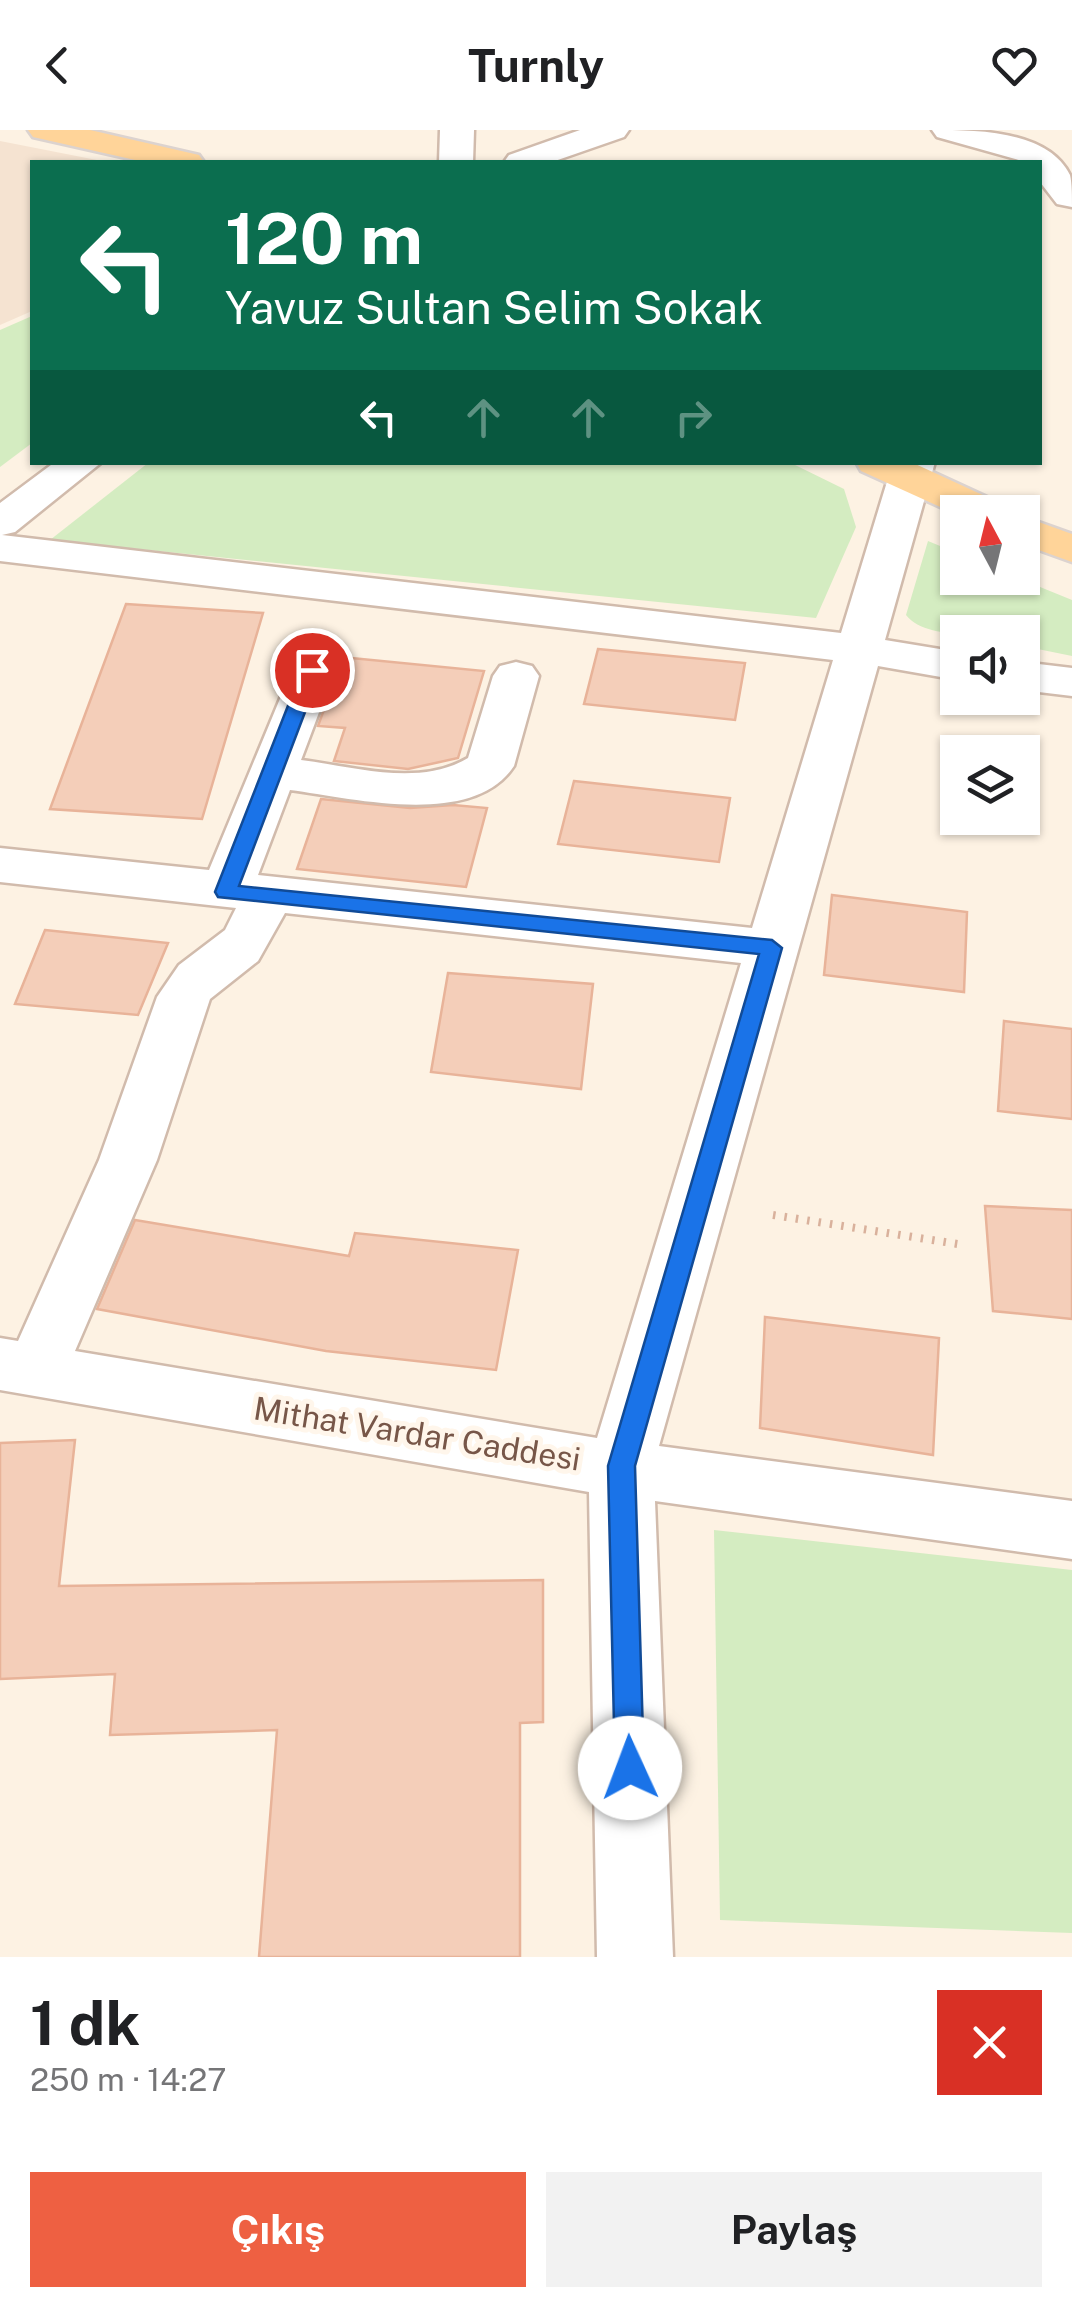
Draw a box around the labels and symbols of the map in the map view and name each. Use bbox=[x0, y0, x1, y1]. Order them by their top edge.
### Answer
north arrow bbox=[940, 495, 1040, 595]
pin bbox=[270, 628, 355, 713]
street label: Mithat Vardar Caddesi bbox=[251, 1389, 583, 1478]
position arrow bbox=[578, 1716, 682, 1820]

